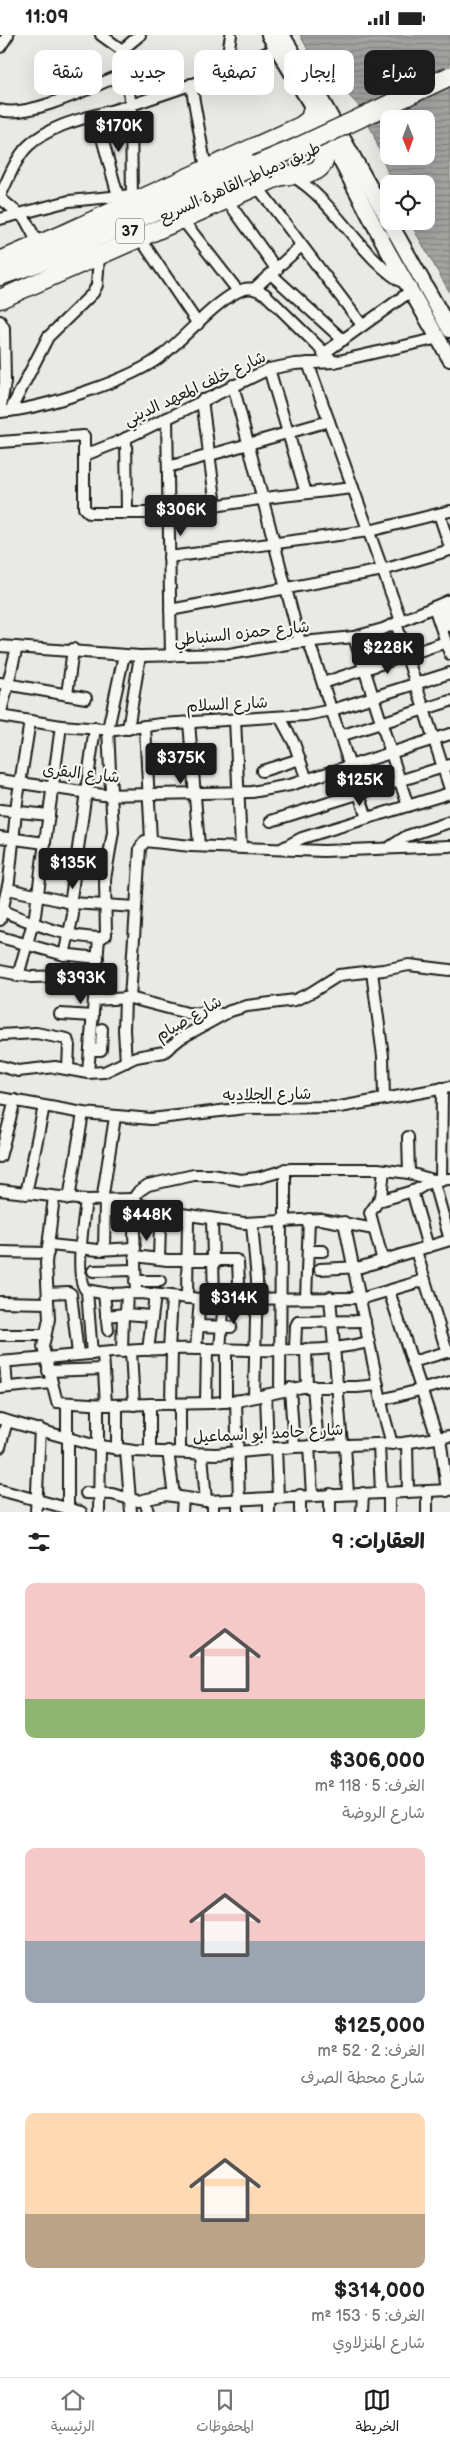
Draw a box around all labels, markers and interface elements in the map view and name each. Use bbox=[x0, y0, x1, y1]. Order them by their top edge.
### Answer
text: 11:09 bbox=[25, 6, 69, 29]
chip: شقة bbox=[34, 50, 102, 95]
chip: جديد bbox=[112, 50, 184, 95]
chip: تصفية bbox=[194, 50, 274, 95]
chip: إيجار bbox=[284, 50, 354, 95]
chip: شراء bbox=[364, 50, 435, 95]
north arrow bbox=[380, 110, 435, 165]
map controls bbox=[380, 110, 435, 230]
pin: $170K bbox=[84, 111, 154, 153]
text: $170K bbox=[96, 117, 142, 136]
street label: طريق دمياط, القاهرة السريع bbox=[156, 139, 324, 228]
button: locate bbox=[380, 175, 435, 230]
road number: 37 bbox=[116, 219, 144, 243]
street label: شارع خلف المعهد الديني bbox=[121, 348, 271, 434]
pin: $306K bbox=[146, 495, 216, 537]
text: $306K bbox=[156, 501, 206, 520]
street label: شارع حمزه السنباطي bbox=[173, 617, 311, 655]
pin: $228K bbox=[353, 633, 423, 675]
text: $228K bbox=[363, 639, 413, 658]
street label: شارع السلام bbox=[186, 693, 268, 719]
pin: $375K bbox=[146, 743, 216, 785]
text: $375K bbox=[157, 749, 205, 768]
street label: شارع البقرى bbox=[41, 760, 121, 788]
pin: $125K bbox=[325, 765, 395, 807]
text: $125K bbox=[337, 771, 383, 790]
pin: $135K bbox=[38, 847, 108, 890]
text: $135K bbox=[50, 854, 96, 873]
pin: $393K bbox=[46, 963, 116, 1005]
text: $393K bbox=[56, 969, 106, 988]
street label: شارع صيام bbox=[152, 992, 227, 1047]
street label: شارع الجلاديه bbox=[223, 1085, 311, 1106]
pin: $448K bbox=[112, 1199, 182, 1242]
text: $448K bbox=[122, 1206, 172, 1225]
pin: $314K bbox=[199, 1283, 269, 1325]
text: $314K bbox=[211, 1289, 257, 1308]
street label: شارع حامد ابو اسماعيل bbox=[192, 1421, 344, 1448]
icon: filters bbox=[25, 1528, 53, 1556]
text: العقارات: 9 bbox=[332, 1529, 425, 1554]
icon: home bbox=[180, 1615, 270, 1705]
text: $306,000 bbox=[329, 1748, 425, 1773]
text: الغرف: 5 · 118 m² bbox=[315, 1777, 425, 1796]
text: شارع الروضة bbox=[342, 1804, 425, 1823]
icon: home bbox=[180, 1880, 270, 1970]
text: $125,000 bbox=[334, 2013, 425, 2038]
text: الغرف: 2 · 52 m² bbox=[318, 2042, 425, 2061]
text: شارع محطة الصرف bbox=[300, 2069, 425, 2088]
icon: home bbox=[180, 2145, 270, 2235]
text: $314,000 bbox=[334, 2278, 425, 2303]
text: الغرف: 5 · 153 m² bbox=[311, 2307, 425, 2326]
text: شارع المنزلاوي bbox=[333, 2334, 425, 2353]
tab: الرئيسية bbox=[51, 2386, 95, 2439]
tab: المحفوظات bbox=[196, 2386, 254, 2439]
tab: الخريطة bbox=[356, 2386, 399, 2439]

